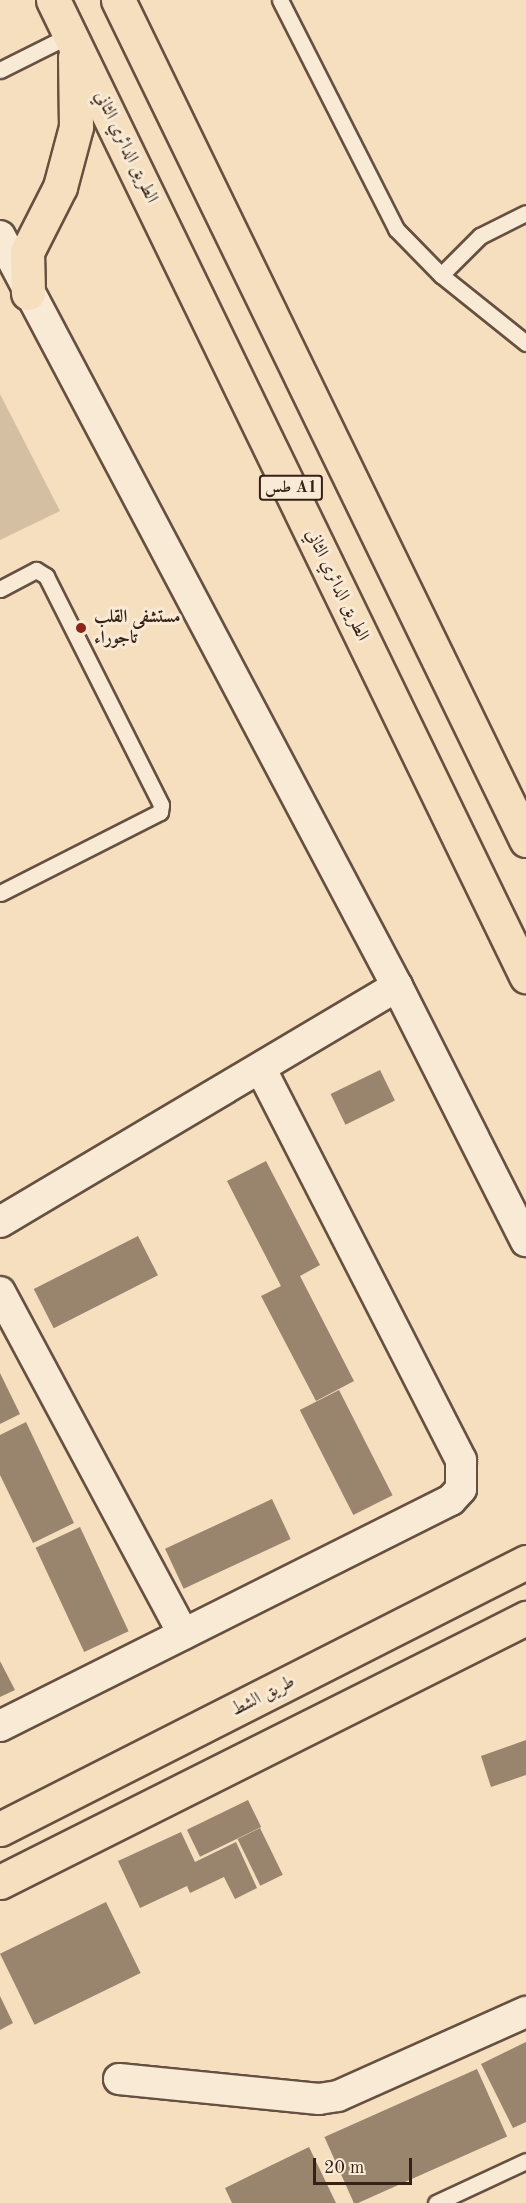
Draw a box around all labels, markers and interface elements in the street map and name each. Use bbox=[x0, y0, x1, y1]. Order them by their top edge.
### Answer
street label: الطريق الدائري الثاني bbox=[90, 87, 162, 207]
road number: طس A1 bbox=[258, 475, 324, 501]
street label: الطريق الدائري الثاني bbox=[301, 525, 373, 645]
place label: مستشفى القلب تاجوراء bbox=[94, 607, 180, 650]
marker: مستشفى القلب تاجوراء bbox=[72, 619, 90, 637]
street label: طريق الشط bbox=[227, 1671, 299, 1721]
scale bar bbox=[316, 2146, 415, 2184]
text: 20 m bbox=[324, 2159, 364, 2177]

